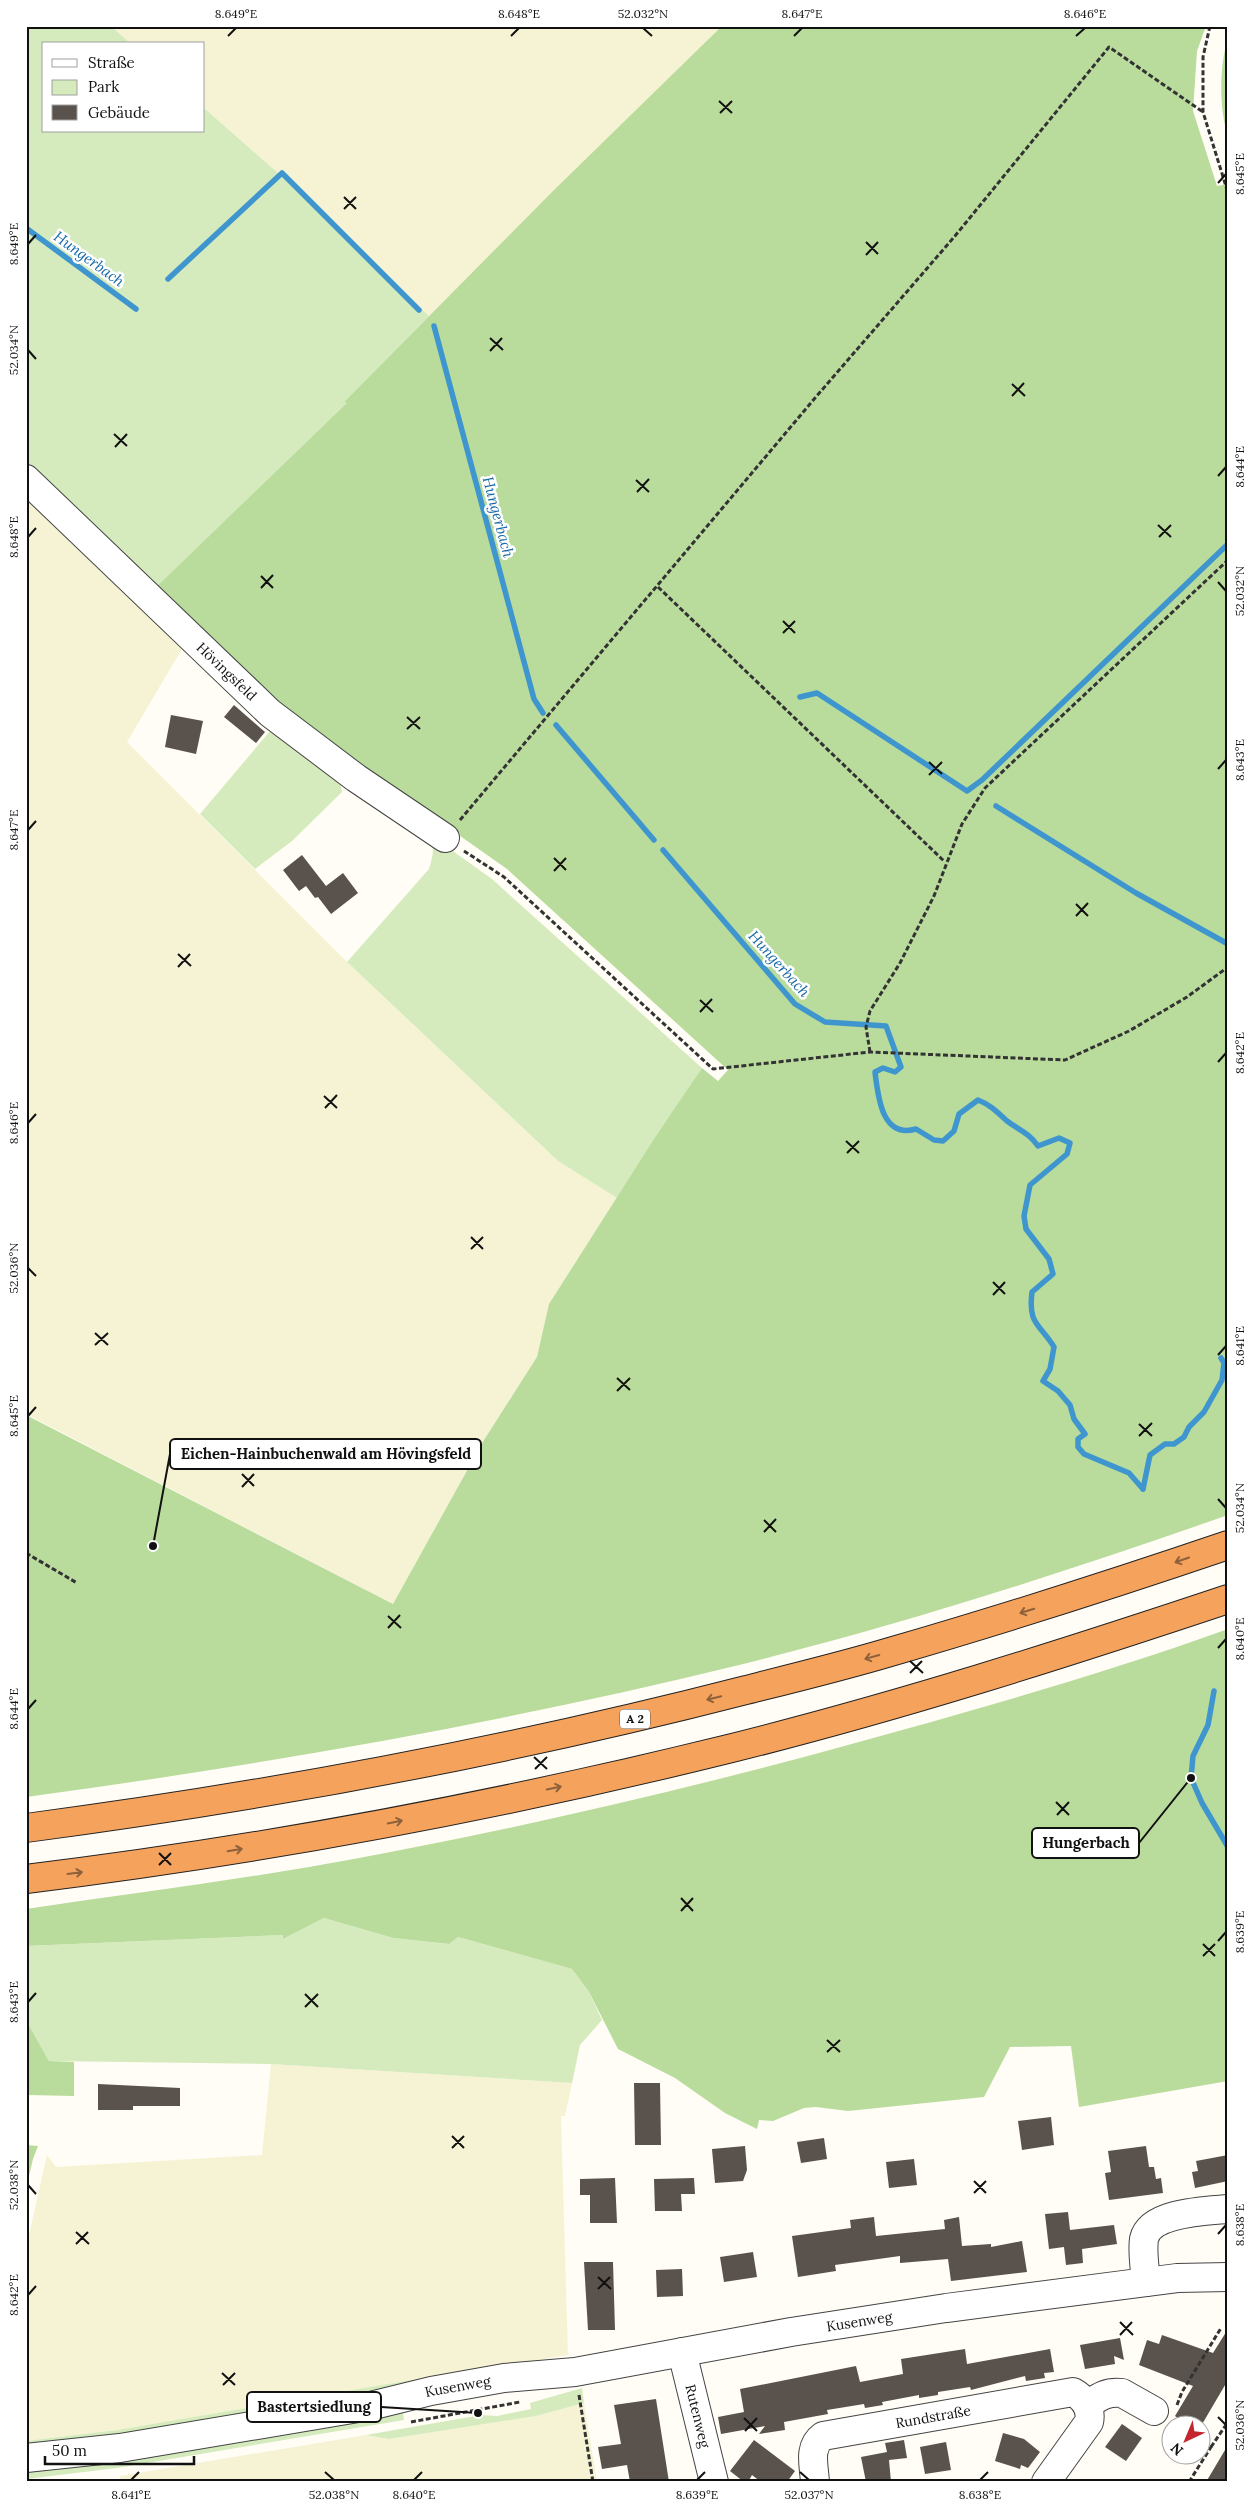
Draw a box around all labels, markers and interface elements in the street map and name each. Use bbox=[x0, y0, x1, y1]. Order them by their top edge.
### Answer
text: 8.649°E bbox=[215, 6, 257, 21]
text: 8.648°E bbox=[498, 6, 540, 21]
text: 52.032°N bbox=[618, 6, 668, 21]
text: 8.647°E bbox=[782, 6, 822, 21]
text: 8.646°E bbox=[1064, 6, 1106, 21]
legend bbox=[42, 42, 205, 132]
text: Straße bbox=[88, 53, 135, 72]
text: Park bbox=[88, 77, 119, 96]
text: Gebäude bbox=[88, 103, 150, 122]
text: 8.645°E bbox=[1232, 153, 1247, 195]
text: 8.649°E bbox=[6, 223, 21, 265]
water label: Hungerbach bbox=[50, 227, 129, 291]
text: 52.034°N bbox=[6, 325, 21, 375]
text: 8.644°E bbox=[1232, 446, 1247, 488]
water label: Hungerbach bbox=[479, 474, 518, 560]
text: 8.648°E bbox=[6, 516, 21, 558]
text: 52.032°N bbox=[1232, 566, 1247, 616]
street label: Hövingsfeld bbox=[193, 638, 261, 705]
text: 8.643°E bbox=[1232, 739, 1247, 781]
text: 8.647°E bbox=[6, 810, 21, 850]
water label: Hungerbach bbox=[745, 927, 814, 1001]
text: 8.642°E bbox=[1232, 1032, 1247, 1074]
text: 8.646°E bbox=[6, 1102, 21, 1144]
text: 52.036°N bbox=[6, 1243, 21, 1293]
text: 8.641°E bbox=[1232, 1326, 1247, 1366]
text: 8.645°E bbox=[6, 1395, 21, 1437]
callout: Eichen-Hainbuchenwald am Hövingsfeld bbox=[170, 1439, 481, 1469]
text: Eichen-Hainbuchenwald am Hövingsfeld bbox=[181, 1444, 471, 1463]
text: 52.034°N bbox=[1232, 1483, 1247, 1533]
one-way arrow bbox=[1174, 1556, 1190, 1566]
one-way arrow bbox=[1019, 1606, 1035, 1616]
text: 8.640°E bbox=[1232, 1618, 1247, 1660]
one-way arrow bbox=[864, 1653, 880, 1663]
text: 8.644°E bbox=[6, 1688, 21, 1730]
one-way arrow bbox=[707, 1694, 723, 1703]
road number: A 2 bbox=[620, 1710, 650, 1728]
one-way arrow bbox=[546, 1783, 562, 1792]
one-way arrow bbox=[387, 1816, 403, 1826]
callout: Hungerbach bbox=[1032, 1828, 1139, 1858]
text: Hungerbach bbox=[1042, 1833, 1130, 1852]
one-way arrow bbox=[227, 1845, 243, 1855]
one-way arrow bbox=[66, 1868, 82, 1878]
text: 8.639°E bbox=[1232, 1911, 1247, 1953]
text: 8.643°E bbox=[6, 1981, 21, 2023]
text: 52.038°N bbox=[6, 2160, 21, 2210]
text: 8.638°E bbox=[1232, 2204, 1247, 2246]
text: 8.642°E bbox=[6, 2274, 21, 2316]
street label: Kusenweg bbox=[825, 2307, 894, 2335]
street label: Kusenweg bbox=[423, 2372, 492, 2401]
street label: Rutenweg bbox=[681, 2382, 714, 2450]
callout: Bastertsiedlung bbox=[247, 2392, 381, 2422]
text: Bastertsiedlung bbox=[257, 2397, 372, 2416]
text: 52.036°N bbox=[1232, 2400, 1247, 2450]
street label: Rundstraße bbox=[894, 2401, 973, 2432]
north arrow bbox=[1162, 2416, 1212, 2466]
scale bar bbox=[45, 2433, 194, 2465]
text: N bbox=[1167, 2439, 1187, 2460]
text: 50 m bbox=[52, 2441, 87, 2460]
text: 8.641°E bbox=[111, 2487, 151, 2502]
text: 52.038°N bbox=[309, 2487, 359, 2502]
text: 8.640°E bbox=[393, 2487, 435, 2502]
text: 8.639°E bbox=[676, 2487, 718, 2502]
text: 52.037°N bbox=[784, 2487, 834, 2502]
text: 8.638°E bbox=[959, 2487, 1001, 2502]

